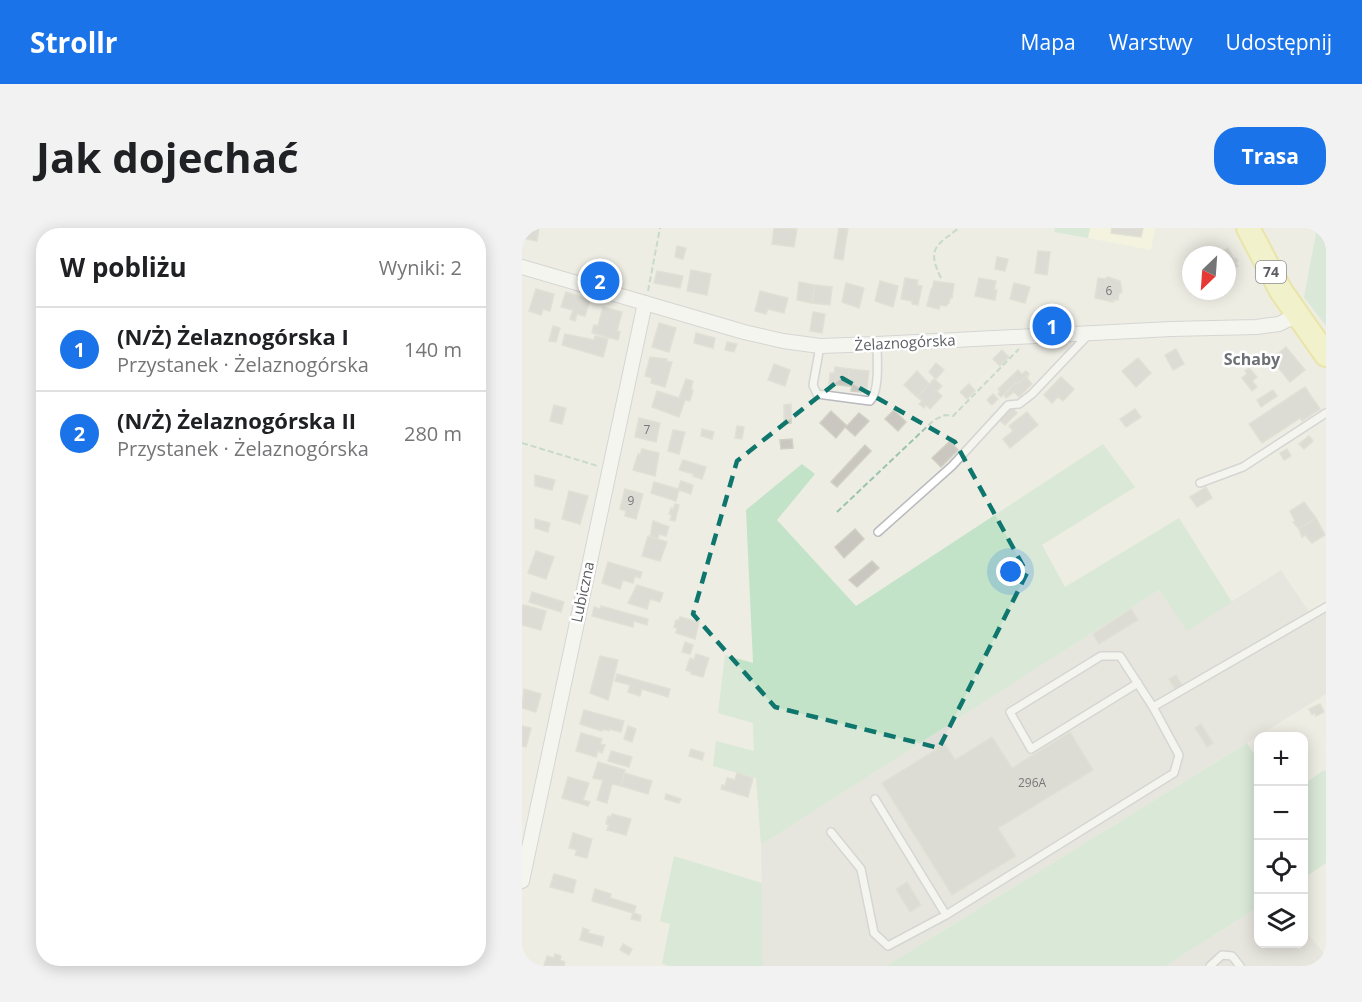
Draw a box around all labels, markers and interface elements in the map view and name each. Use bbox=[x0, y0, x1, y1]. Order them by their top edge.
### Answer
text: Strollr bbox=[30, 23, 117, 61]
text: Mapa bbox=[1021, 28, 1076, 56]
text: Warstwy bbox=[1109, 28, 1193, 56]
text: Udostępnij bbox=[1226, 28, 1332, 56]
button: Trasa bbox=[1214, 127, 1326, 185]
text: Jak dojechać bbox=[36, 128, 299, 185]
north arrow bbox=[1182, 246, 1236, 300]
text: W pobliżu bbox=[60, 249, 187, 285]
text: Wyniki: 2 bbox=[379, 254, 462, 281]
pin: 2 bbox=[580, 259, 620, 304]
road number: 74 bbox=[1256, 261, 1286, 283]
house number: 6 bbox=[1106, 282, 1113, 299]
pin: 1 bbox=[1032, 304, 1072, 348]
text: (N/Ż) Żelaznogórska I bbox=[117, 321, 349, 351]
street label: Żelaznogórska bbox=[854, 329, 956, 355]
text: 1 bbox=[74, 336, 85, 363]
text: 140 m bbox=[404, 336, 462, 363]
district label: Schaby bbox=[1224, 348, 1281, 370]
text: Przystanek · Żelaznogórska bbox=[117, 351, 369, 378]
text: (N/Ż) Żelaznogórska II bbox=[117, 405, 356, 435]
text: 2 bbox=[74, 420, 85, 447]
text: 280 m bbox=[404, 420, 462, 447]
house number: 7 bbox=[644, 421, 651, 438]
text: Przystanek · Żelaznogórska bbox=[117, 435, 369, 462]
house number: 9 bbox=[628, 492, 635, 509]
your location bbox=[996, 557, 1025, 586]
street label: Lubiczna bbox=[566, 560, 598, 624]
map controls bbox=[1254, 732, 1308, 948]
button: + bbox=[1254, 732, 1308, 786]
house number: 296A bbox=[1018, 774, 1046, 791]
button: − bbox=[1254, 786, 1308, 840]
button: locate bbox=[1254, 840, 1308, 894]
button: layers bbox=[1254, 894, 1308, 948]

